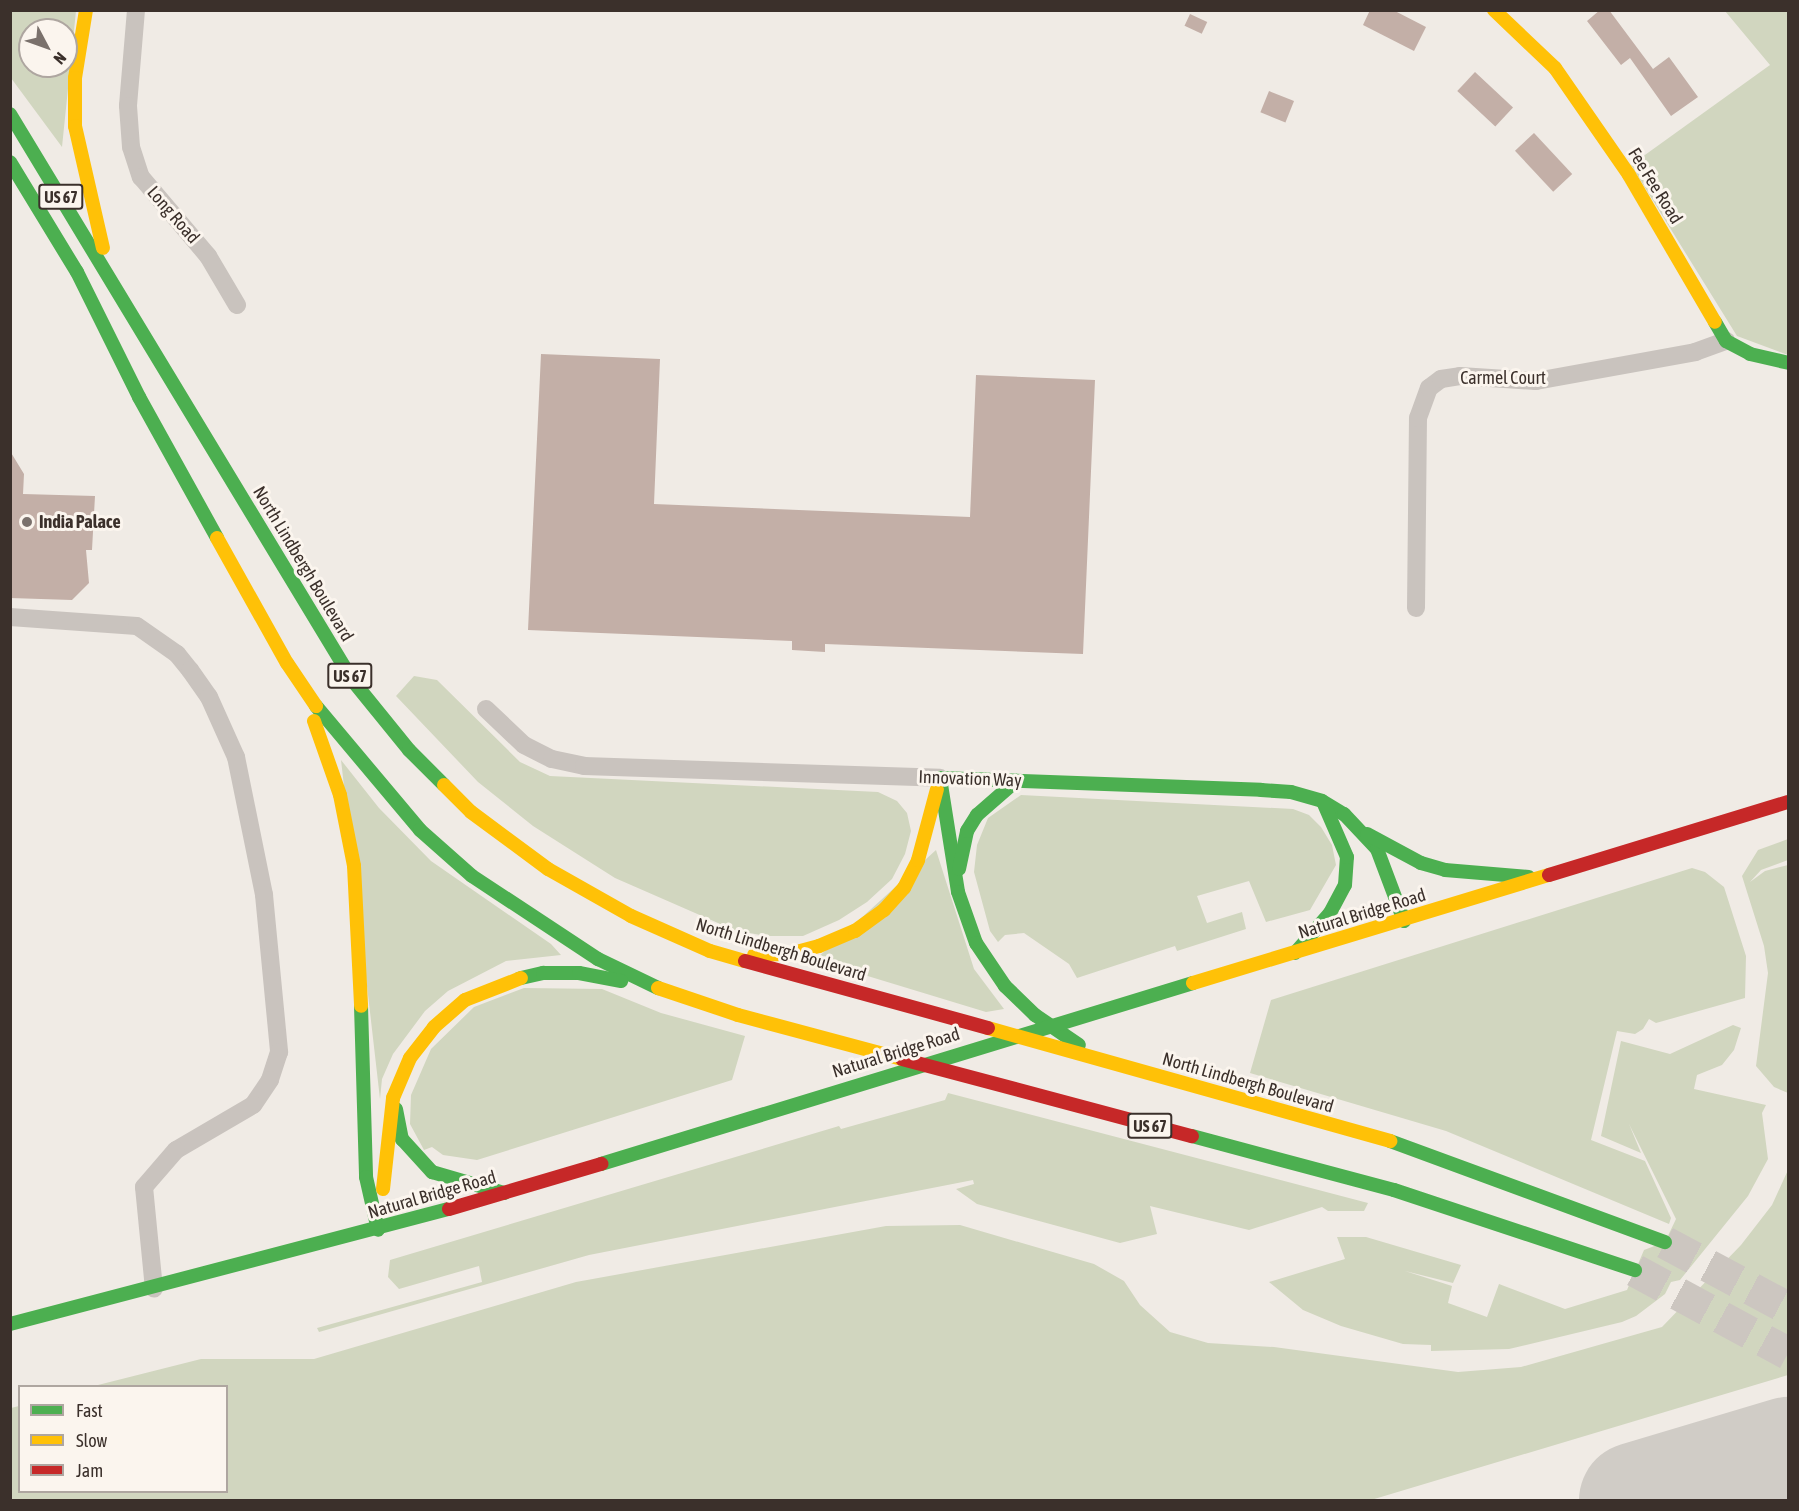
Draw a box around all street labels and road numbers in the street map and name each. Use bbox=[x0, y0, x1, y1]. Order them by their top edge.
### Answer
street label: Fee Fee Road bbox=[1623, 144, 1687, 228]
street label: Long Road bbox=[142, 182, 204, 248]
road number: US 67 bbox=[37, 184, 85, 210]
street label: Carmel Court bbox=[1460, 367, 1546, 389]
street label: North Lindbergh Boulevard bbox=[248, 483, 358, 645]
road number: US 67 bbox=[326, 663, 374, 689]
street label: Innovation Way bbox=[918, 766, 1022, 792]
street label: Natural Bridge Road bbox=[1296, 884, 1428, 944]
street label: North Lindbergh Boulevard bbox=[693, 914, 869, 986]
street label: Natural Bridge Road bbox=[830, 1023, 962, 1083]
street label: North Lindbergh Boulevard bbox=[1160, 1048, 1336, 1118]
road number: US 67 bbox=[1126, 1113, 1174, 1139]
street label: Natural Bridge Road bbox=[365, 1166, 499, 1224]

